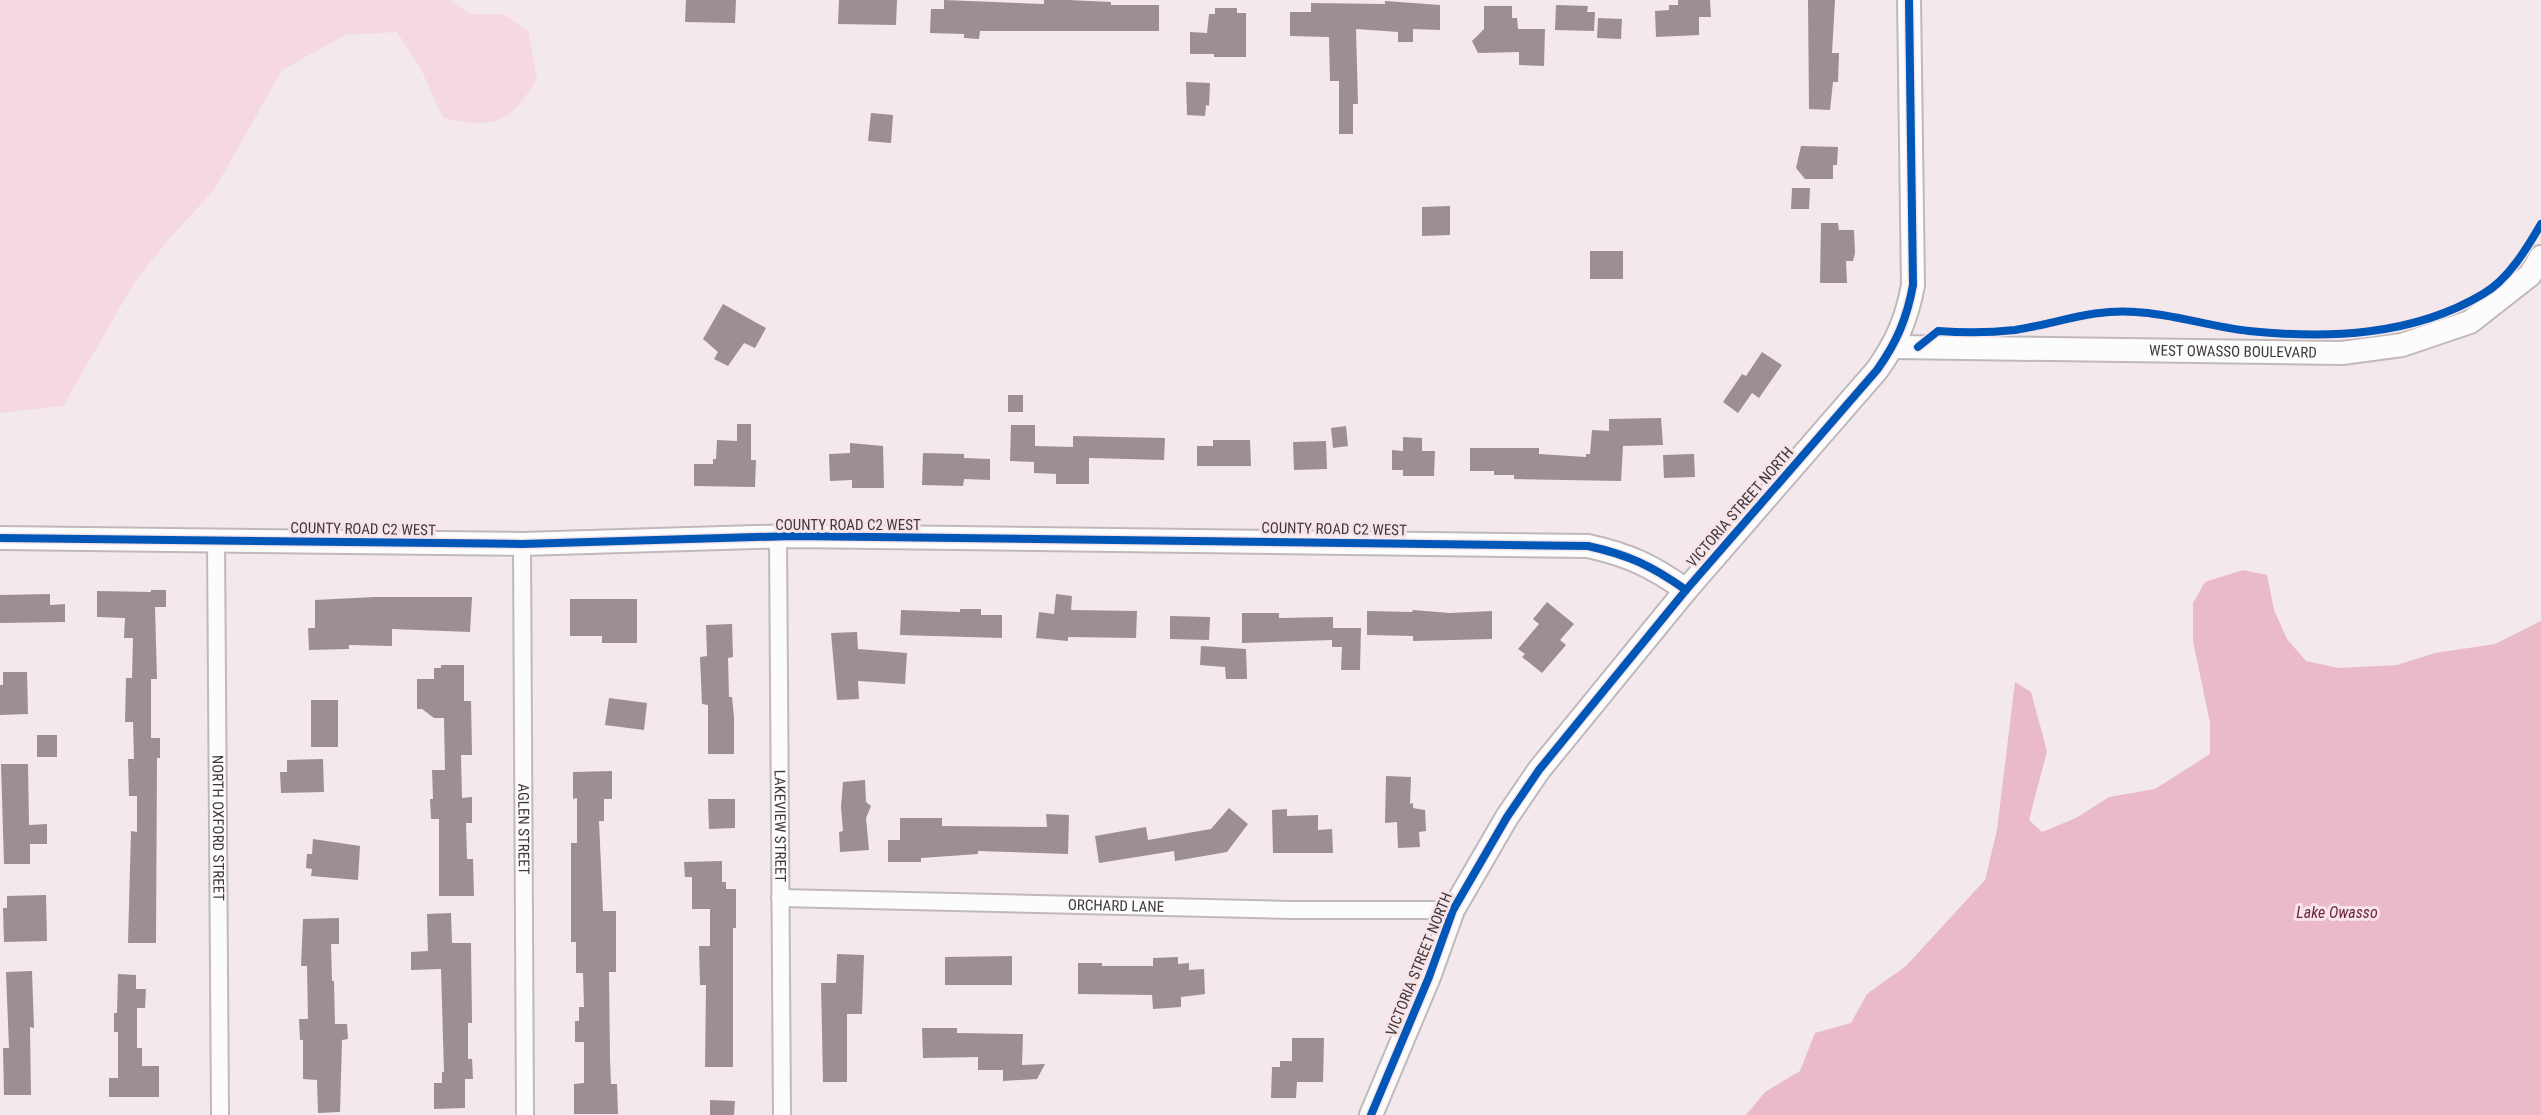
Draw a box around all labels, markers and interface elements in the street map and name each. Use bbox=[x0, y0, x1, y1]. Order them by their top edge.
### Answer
street label: WEST OWASSO BOULEVARD bbox=[2149, 341, 2317, 362]
street label: VICTORIA STREET NORTH bbox=[1683, 443, 1797, 571]
street label: COUNTY ROAD C2 WEST bbox=[775, 516, 921, 534]
street label: COUNTY ROAD C2 WEST bbox=[290, 519, 436, 539]
street label: COUNTY ROAD C2 WEST bbox=[1261, 519, 1407, 539]
street label: NORTH OXFORD STREET bbox=[208, 755, 228, 901]
street label: LAKEVIEW STREET bbox=[771, 770, 789, 883]
street label: AGLEN STREET bbox=[514, 783, 533, 875]
street label: VICTORIA STREET NORTH bbox=[1382, 890, 1456, 1038]
street label: ORCHARD LANE bbox=[1068, 896, 1164, 916]
water label: Lake Owasso bbox=[2296, 903, 2378, 922]

